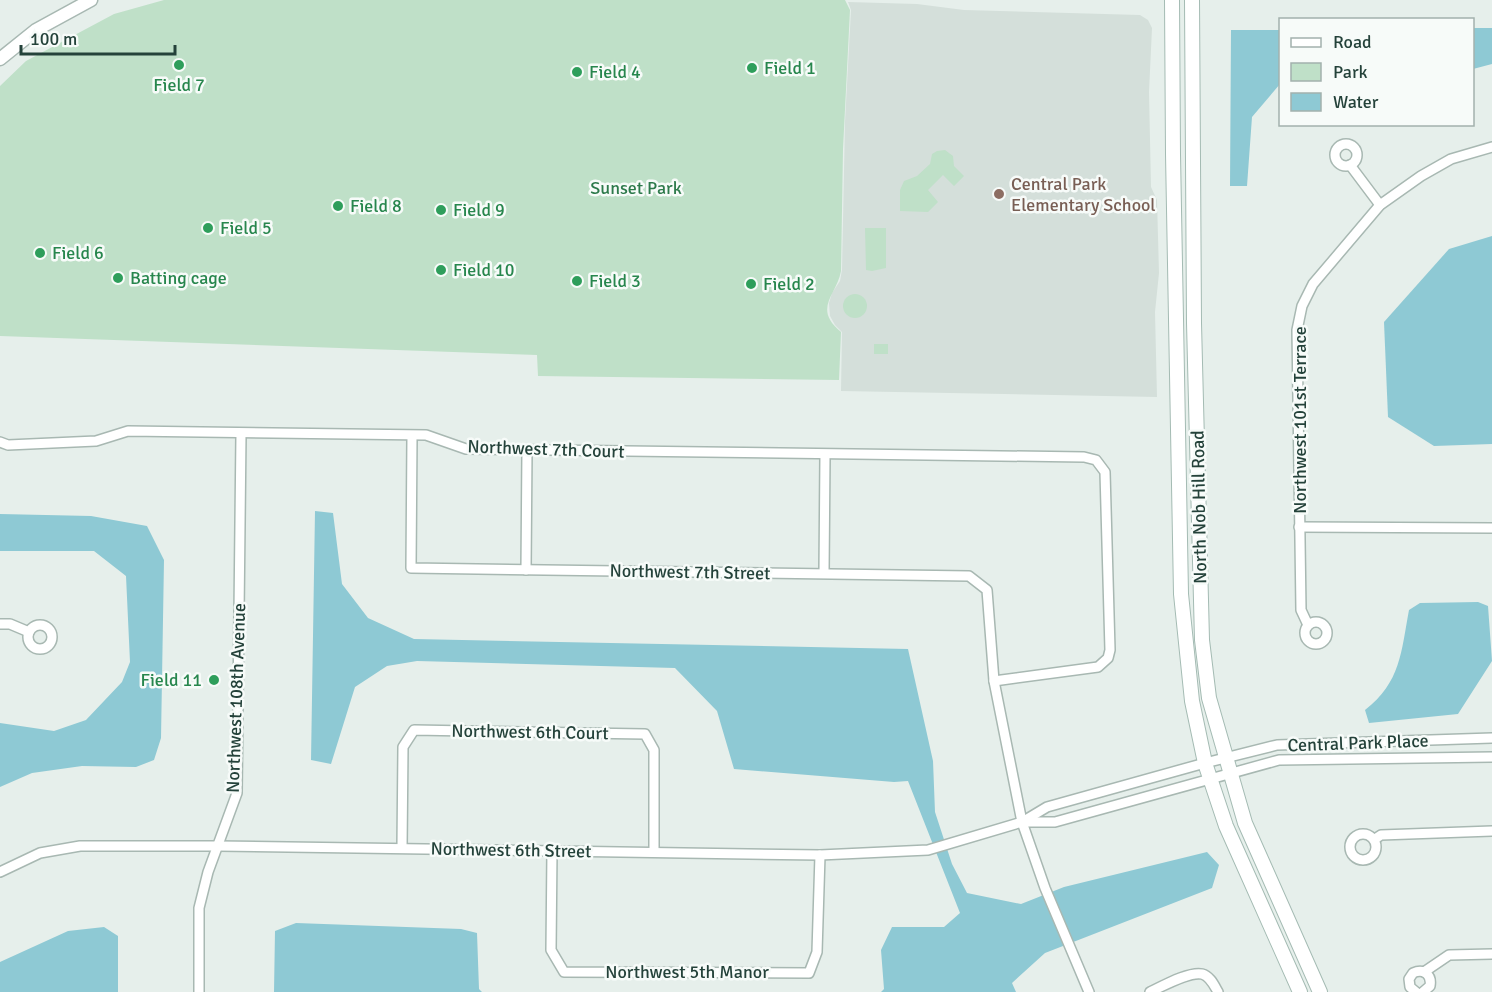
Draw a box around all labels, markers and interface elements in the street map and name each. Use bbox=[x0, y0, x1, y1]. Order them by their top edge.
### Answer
scale bar bbox=[21, 18, 176, 56]
legend bbox=[1279, 18, 1474, 126]
text: 100 m bbox=[30, 28, 77, 50]
text: Road bbox=[1333, 31, 1372, 53]
place label: Field 1 bbox=[764, 57, 816, 79]
marker: Field 7 bbox=[172, 58, 186, 72]
place label: Field 4 bbox=[589, 61, 641, 83]
marker: Field 1 bbox=[745, 61, 759, 75]
text: Park bbox=[1333, 61, 1368, 83]
marker: Field 4 bbox=[570, 65, 584, 79]
place label: Field 7 bbox=[153, 74, 205, 96]
text: Water bbox=[1333, 91, 1379, 113]
place label: Central Park Elementary School bbox=[1011, 173, 1156, 216]
park label: Sunset Park bbox=[590, 177, 682, 199]
marker: Central Park Elementary School bbox=[992, 187, 1006, 201]
place label: Field 8 bbox=[350, 195, 402, 217]
marker: Field 8 bbox=[331, 199, 345, 213]
place label: Field 9 bbox=[453, 199, 505, 221]
marker: Field 9 bbox=[434, 203, 448, 217]
place label: Field 5 bbox=[220, 217, 272, 239]
marker: Field 5 bbox=[201, 221, 215, 235]
place label: Field 6 bbox=[52, 242, 104, 264]
marker: Field 6 bbox=[33, 246, 47, 260]
place label: Field 10 bbox=[453, 259, 514, 281]
marker: Field 10 bbox=[434, 263, 448, 277]
place label: Batting cage bbox=[130, 267, 227, 289]
place label: Field 3 bbox=[589, 270, 641, 292]
marker: Batting cage bbox=[111, 271, 125, 285]
place label: Field 2 bbox=[763, 273, 815, 295]
marker: Field 3 bbox=[570, 274, 584, 288]
marker: Field 2 bbox=[744, 277, 758, 291]
street label: Northwest 101st Terrace bbox=[1289, 326, 1311, 514]
street label: North Nob Hill Road bbox=[1187, 430, 1211, 584]
street label: Northwest 7th Court bbox=[467, 435, 625, 463]
street label: Northwest 7th Street bbox=[609, 560, 771, 584]
street label: Northwest 108th Avenue bbox=[222, 603, 250, 793]
place label: Field 11 bbox=[141, 669, 202, 691]
marker: Field 11 bbox=[207, 673, 221, 687]
street label: Northwest 6th Court bbox=[451, 720, 609, 744]
street label: Central Park Place bbox=[1287, 730, 1429, 756]
street label: Northwest 6th Street bbox=[430, 838, 592, 862]
street label: Northwest 5th Manor bbox=[605, 961, 769, 983]

